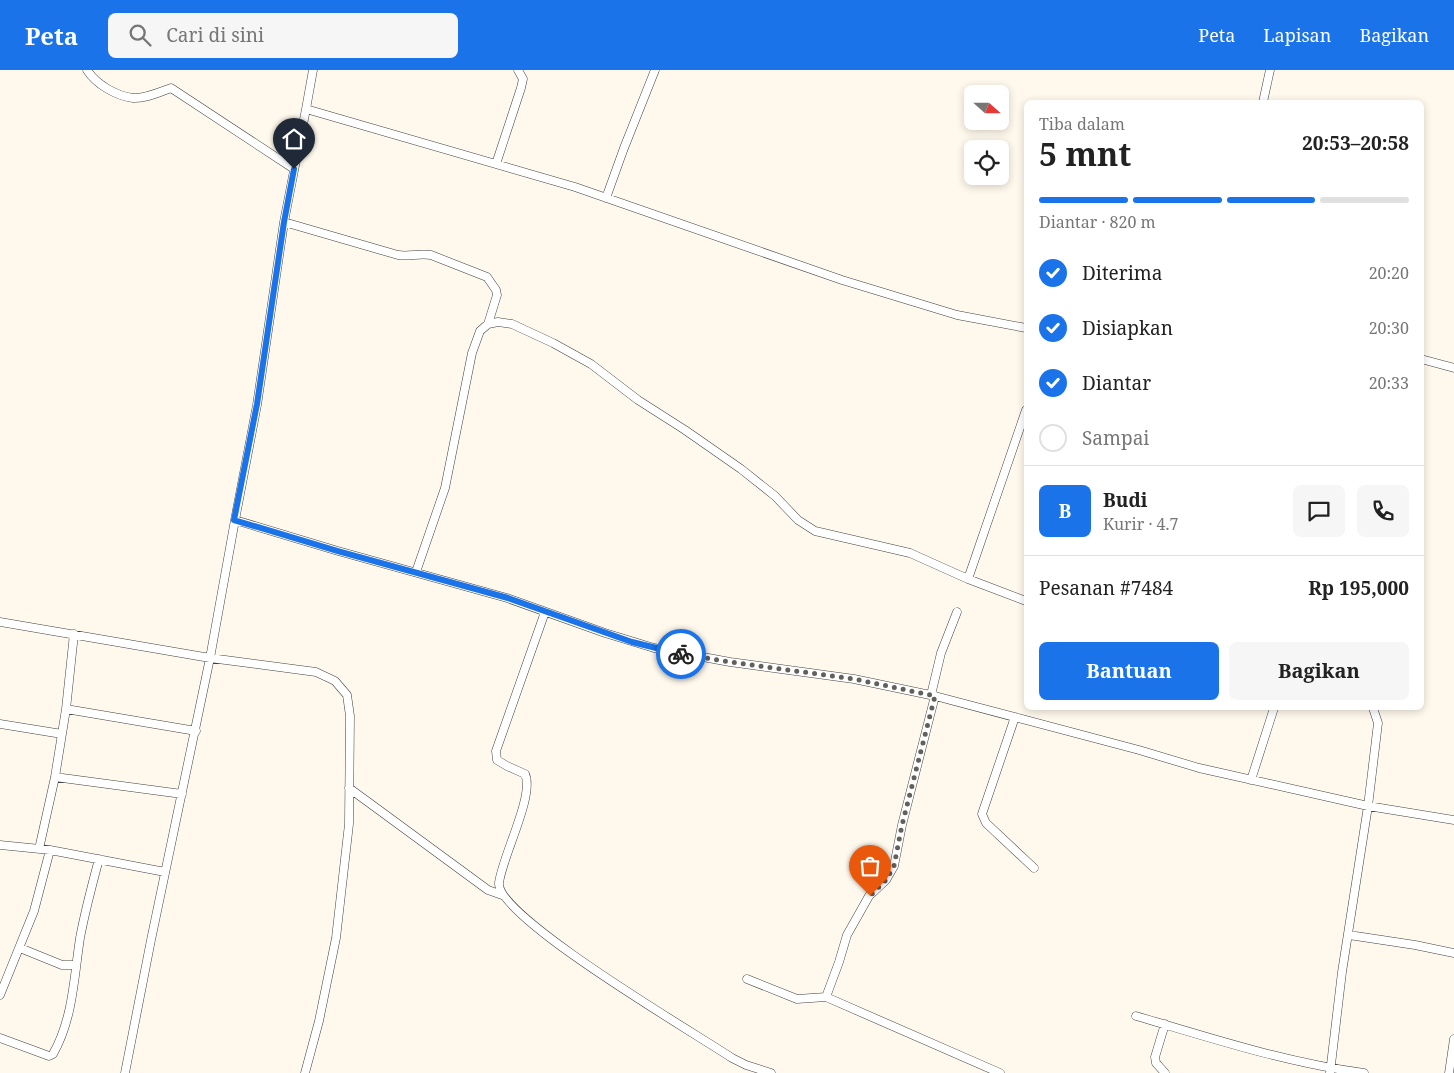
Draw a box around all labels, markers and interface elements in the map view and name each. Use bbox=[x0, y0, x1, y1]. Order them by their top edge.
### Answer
search box bbox=[108, 13, 458, 58]
text: Peta bbox=[25, 19, 78, 52]
icon: search bbox=[126, 21, 154, 49]
text: Cari di sini bbox=[166, 22, 264, 48]
text: Peta bbox=[1198, 23, 1235, 47]
text: Lapisan bbox=[1263, 23, 1331, 47]
text: Bagikan bbox=[1359, 23, 1429, 47]
north arrow bbox=[964, 85, 1009, 130]
map controls bbox=[964, 85, 1009, 185]
text: Tiba dalam bbox=[1039, 113, 1125, 135]
pin bbox=[273, 118, 315, 169]
icon: home bbox=[280, 125, 308, 153]
text: 20:53–20:58 bbox=[1302, 130, 1409, 156]
text: 5 mnt bbox=[1039, 132, 1131, 175]
button: locate bbox=[964, 140, 1009, 185]
text: Diantar · 820 m bbox=[1039, 211, 1156, 233]
icon: check bbox=[1039, 259, 1067, 287]
text: Diterima bbox=[1082, 260, 1162, 286]
text: 20:20 bbox=[1369, 262, 1409, 284]
icon: check bbox=[1039, 314, 1067, 342]
text: Disiapkan bbox=[1082, 315, 1173, 341]
text: 20:30 bbox=[1369, 317, 1409, 339]
icon: check bbox=[1039, 369, 1067, 397]
text: Diantar bbox=[1082, 370, 1151, 396]
text: 20:33 bbox=[1369, 372, 1409, 394]
text: Sampai bbox=[1082, 425, 1149, 451]
button: chat bbox=[1293, 485, 1345, 537]
button: phone bbox=[1357, 485, 1409, 537]
text: Budi bbox=[1103, 487, 1147, 513]
text: B bbox=[1059, 498, 1071, 524]
text: Kurir · 4.7 bbox=[1103, 513, 1178, 535]
text: Pesanan #7484 bbox=[1039, 575, 1173, 601]
text: Rp 195,000 bbox=[1308, 575, 1409, 601]
courier bbox=[656, 629, 706, 679]
icon: bike bbox=[667, 640, 695, 668]
button: Bantuan bbox=[1039, 642, 1219, 700]
button: Bagikan bbox=[1229, 642, 1409, 700]
pin bbox=[849, 845, 891, 896]
icon: bag bbox=[856, 852, 884, 880]

